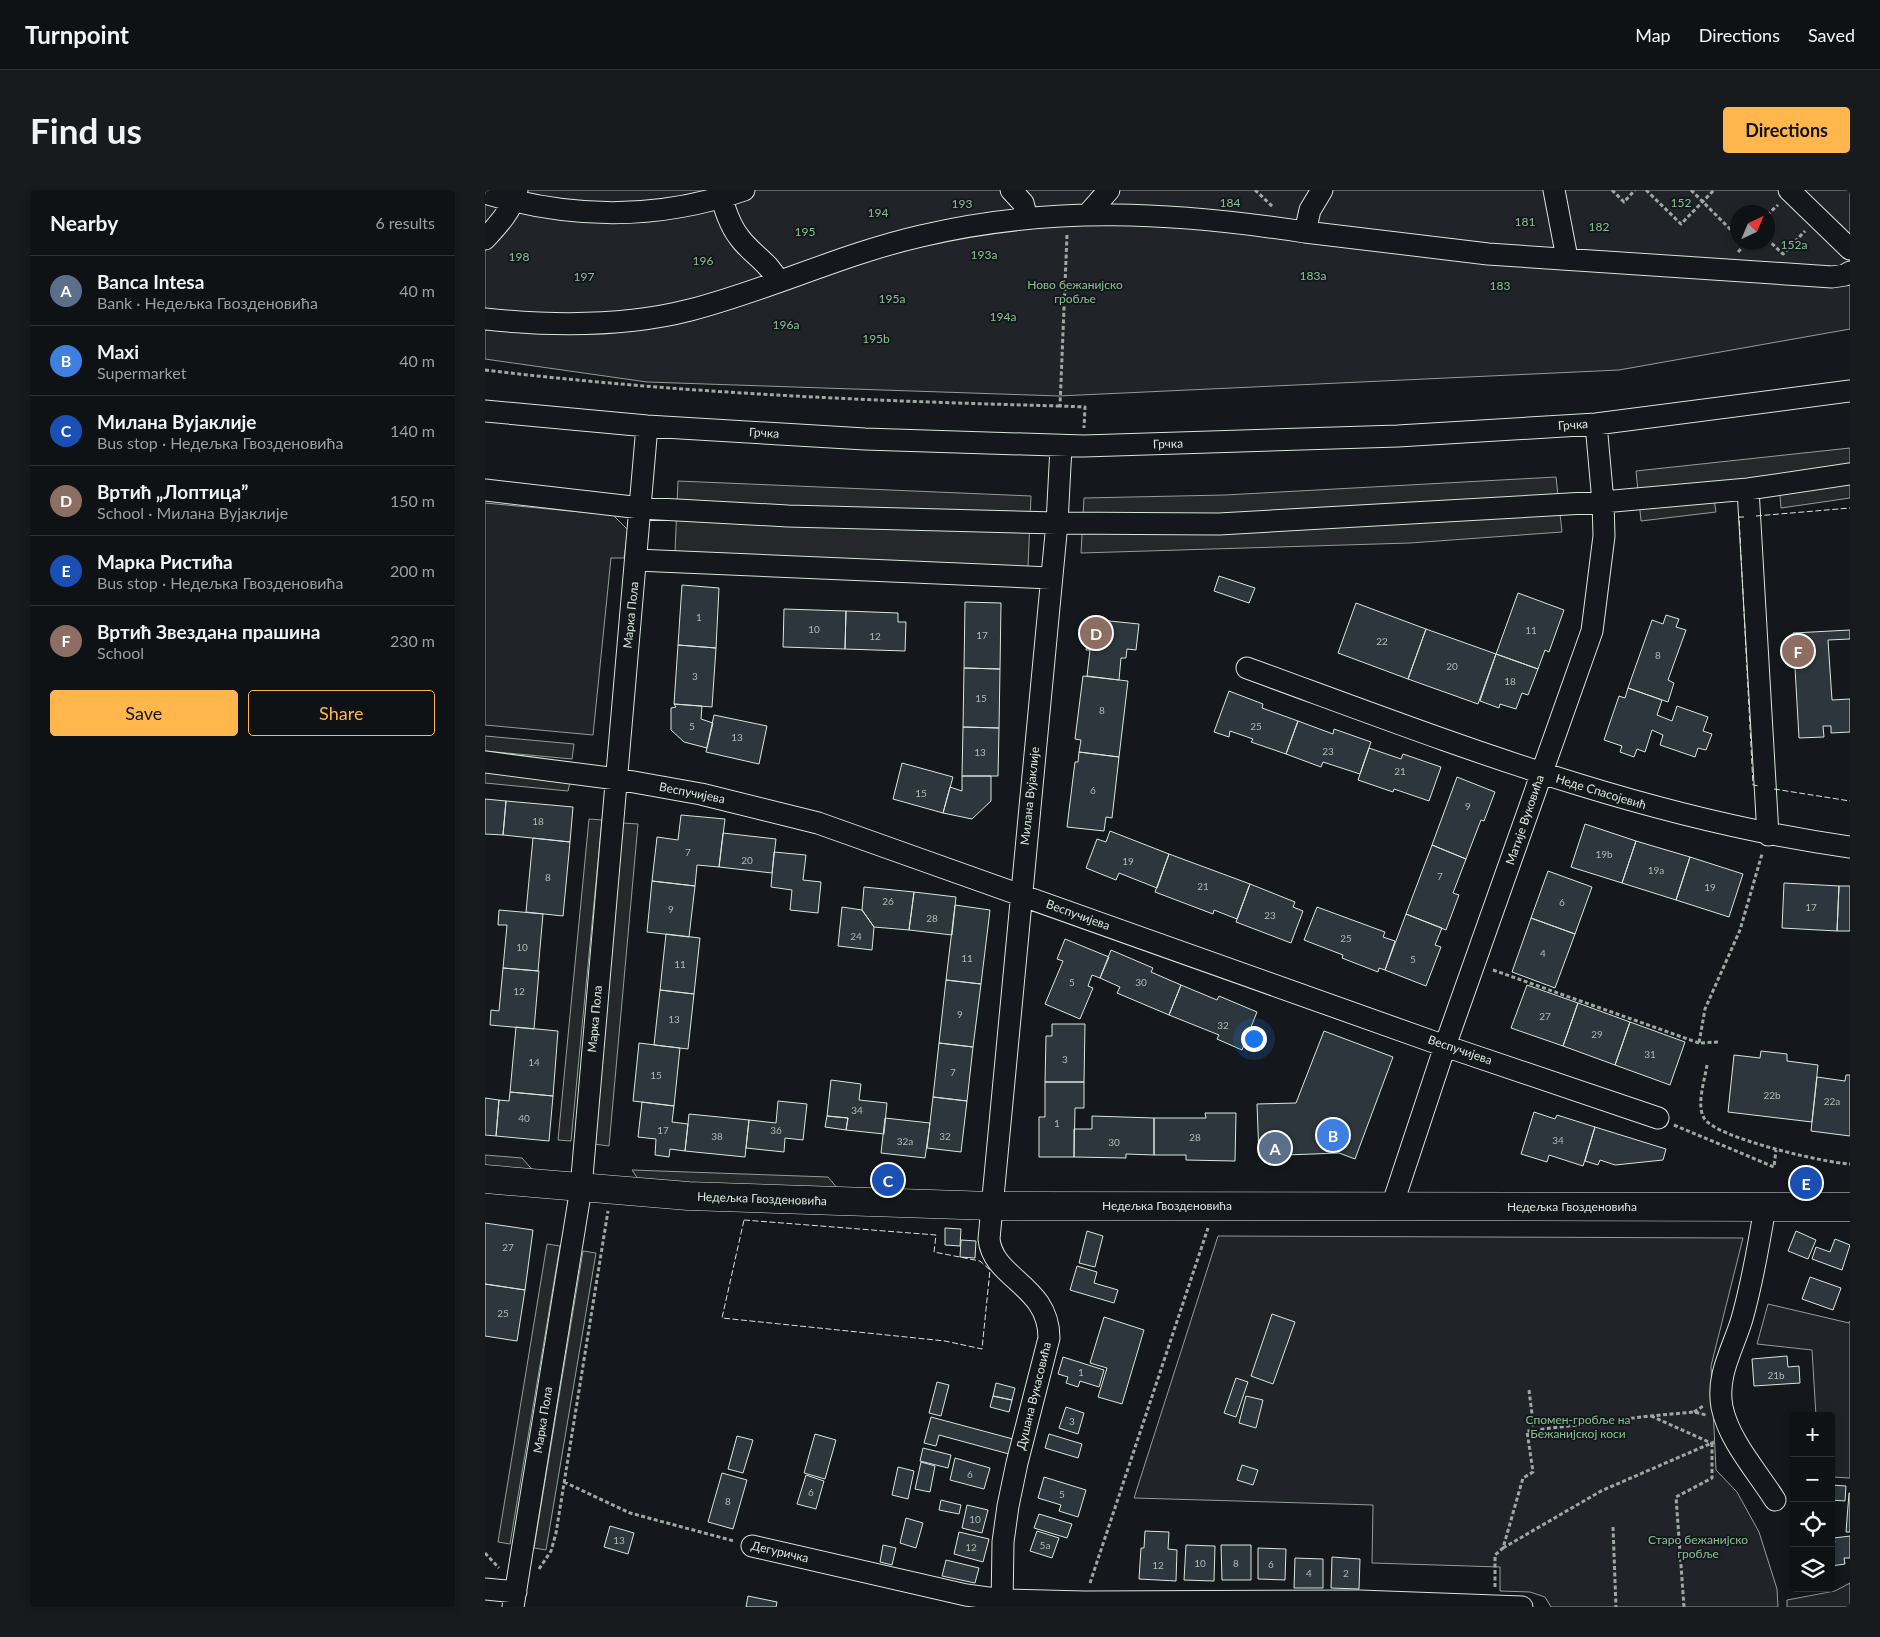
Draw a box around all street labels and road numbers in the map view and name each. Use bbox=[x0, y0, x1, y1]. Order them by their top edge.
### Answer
street label: Грчка bbox=[1557, 416, 1589, 433]
street label: Грчка bbox=[749, 424, 779, 441]
street label: Грчка bbox=[1153, 435, 1183, 452]
street label: Марка Пола bbox=[620, 581, 641, 649]
street label: Милана Вујаклије bbox=[1017, 746, 1042, 846]
street label: Неде Спасојевић bbox=[1554, 771, 1648, 812]
street label: Матије Вуковића bbox=[1502, 773, 1547, 867]
street label: Веспучијева bbox=[658, 779, 726, 806]
street label: Веспучијева bbox=[1044, 896, 1112, 933]
street label: Марка Пола bbox=[584, 985, 605, 1053]
street label: Веспучијева bbox=[1426, 1032, 1494, 1068]
street label: Недељка Гвозденовића bbox=[697, 1189, 827, 1208]
street label: Недељка Гвозденовића bbox=[1102, 1198, 1232, 1213]
street label: Недељка Гвозденовића bbox=[1507, 1199, 1637, 1214]
street label: Душана Вукасовића bbox=[1013, 1340, 1054, 1451]
street label: Марка Пола bbox=[530, 1386, 555, 1454]
street label: Дегуричка bbox=[750, 1538, 810, 1565]

